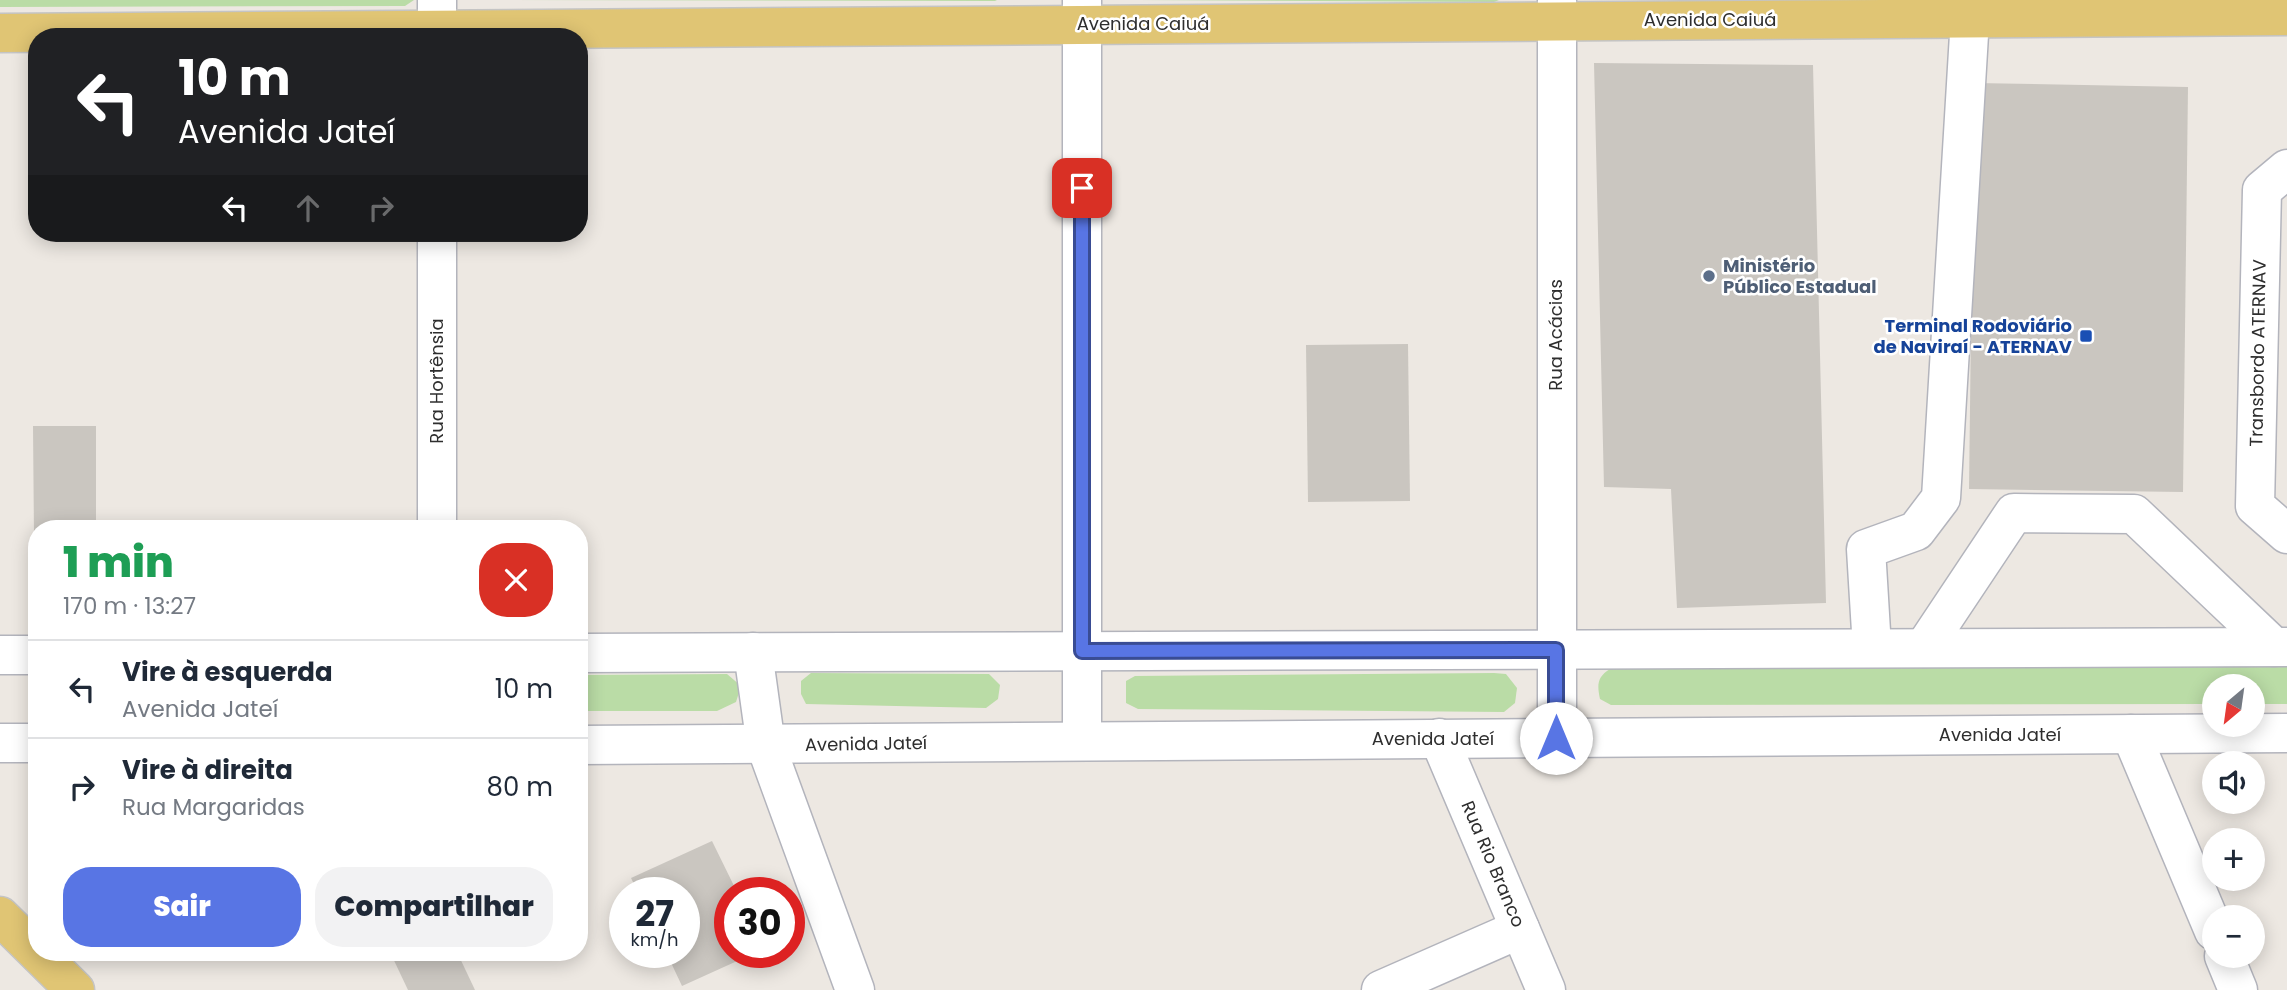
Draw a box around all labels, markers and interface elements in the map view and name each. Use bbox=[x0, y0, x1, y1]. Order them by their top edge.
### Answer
street label: Avenida Caiuá bbox=[1644, 7, 1776, 32]
street label: Avenida Caiuá bbox=[1077, 11, 1209, 36]
text: 10 m bbox=[178, 44, 291, 112]
icon: left bbox=[63, 56, 154, 147]
text: Avenida Jateí bbox=[178, 109, 395, 154]
pin bbox=[1052, 158, 1112, 218]
icon: arrive bbox=[1063, 169, 1101, 207]
icon: left bbox=[216, 189, 254, 227]
icon: ahead bbox=[289, 189, 327, 227]
icon: right bbox=[362, 189, 400, 227]
place label: Ministério Público Estadual bbox=[1723, 253, 1877, 299]
street label: Transbordo ATERNAV bbox=[2243, 259, 2272, 447]
marker: Ministério Público Estadual bbox=[1701, 268, 1717, 284]
street label: Rua Acácias bbox=[1543, 279, 1568, 391]
place label: Terminal Rodoviário de Naviraí - ATERNAV bbox=[1873, 313, 2072, 359]
street label: Rua Hortênsia bbox=[424, 318, 449, 444]
marker: Terminal Rodoviário de Naviraí - ATERNAV bbox=[2078, 328, 2094, 344]
text: 1 min bbox=[63, 533, 174, 592]
button: close bbox=[479, 543, 553, 617]
text: 170 m · 13:27 bbox=[63, 590, 196, 622]
text: Vire à esquerda bbox=[122, 654, 333, 690]
icon: left bbox=[63, 670, 101, 708]
text: 10 m bbox=[495, 671, 553, 707]
north arrow bbox=[2202, 674, 2264, 737]
map controls bbox=[2202, 674, 2265, 968]
text: Avenida Jateí bbox=[122, 693, 278, 725]
position arrow bbox=[1519, 701, 1593, 775]
street label: Avenida Jateí bbox=[1939, 722, 2061, 747]
street label: Avenida Jateí bbox=[1372, 726, 1494, 751]
street label: Avenida Jateí bbox=[805, 730, 927, 757]
button: sound bbox=[2202, 751, 2265, 814]
text: Vire à direita bbox=[122, 752, 293, 788]
icon: right bbox=[63, 768, 101, 806]
text: 80 m bbox=[487, 769, 553, 805]
text: Rua Margaridas bbox=[122, 791, 305, 823]
street label: Rua Rio Branco bbox=[1456, 797, 1531, 931]
button: + bbox=[2202, 828, 2265, 891]
button: Sair bbox=[63, 867, 301, 947]
button: Compartilhar bbox=[315, 867, 553, 947]
speed limit sign: 30 bbox=[714, 877, 805, 968]
text: 27 bbox=[635, 889, 674, 938]
button: − bbox=[2202, 905, 2265, 968]
text: km/h bbox=[631, 927, 678, 952]

